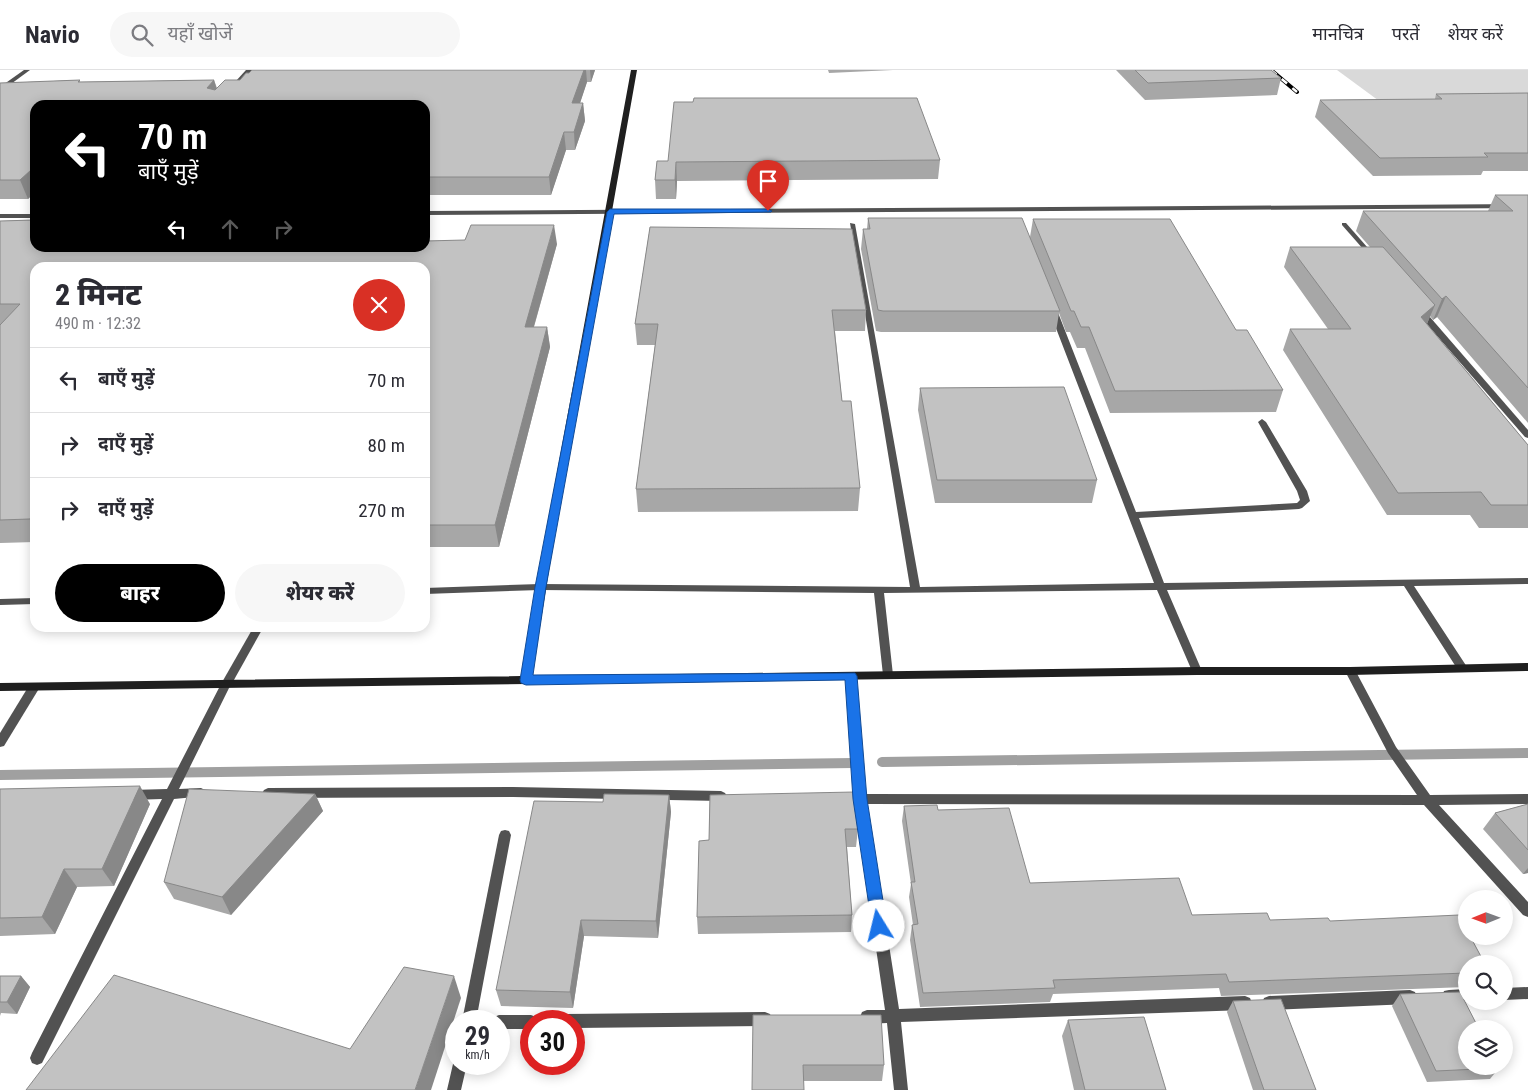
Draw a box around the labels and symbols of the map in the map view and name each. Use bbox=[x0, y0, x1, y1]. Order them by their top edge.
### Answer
pin bbox=[747, 160, 789, 211]
north arrow bbox=[1458, 890, 1512, 945]
position arrow bbox=[852, 899, 904, 951]
speed limit sign: 30 bbox=[520, 1010, 585, 1075]

